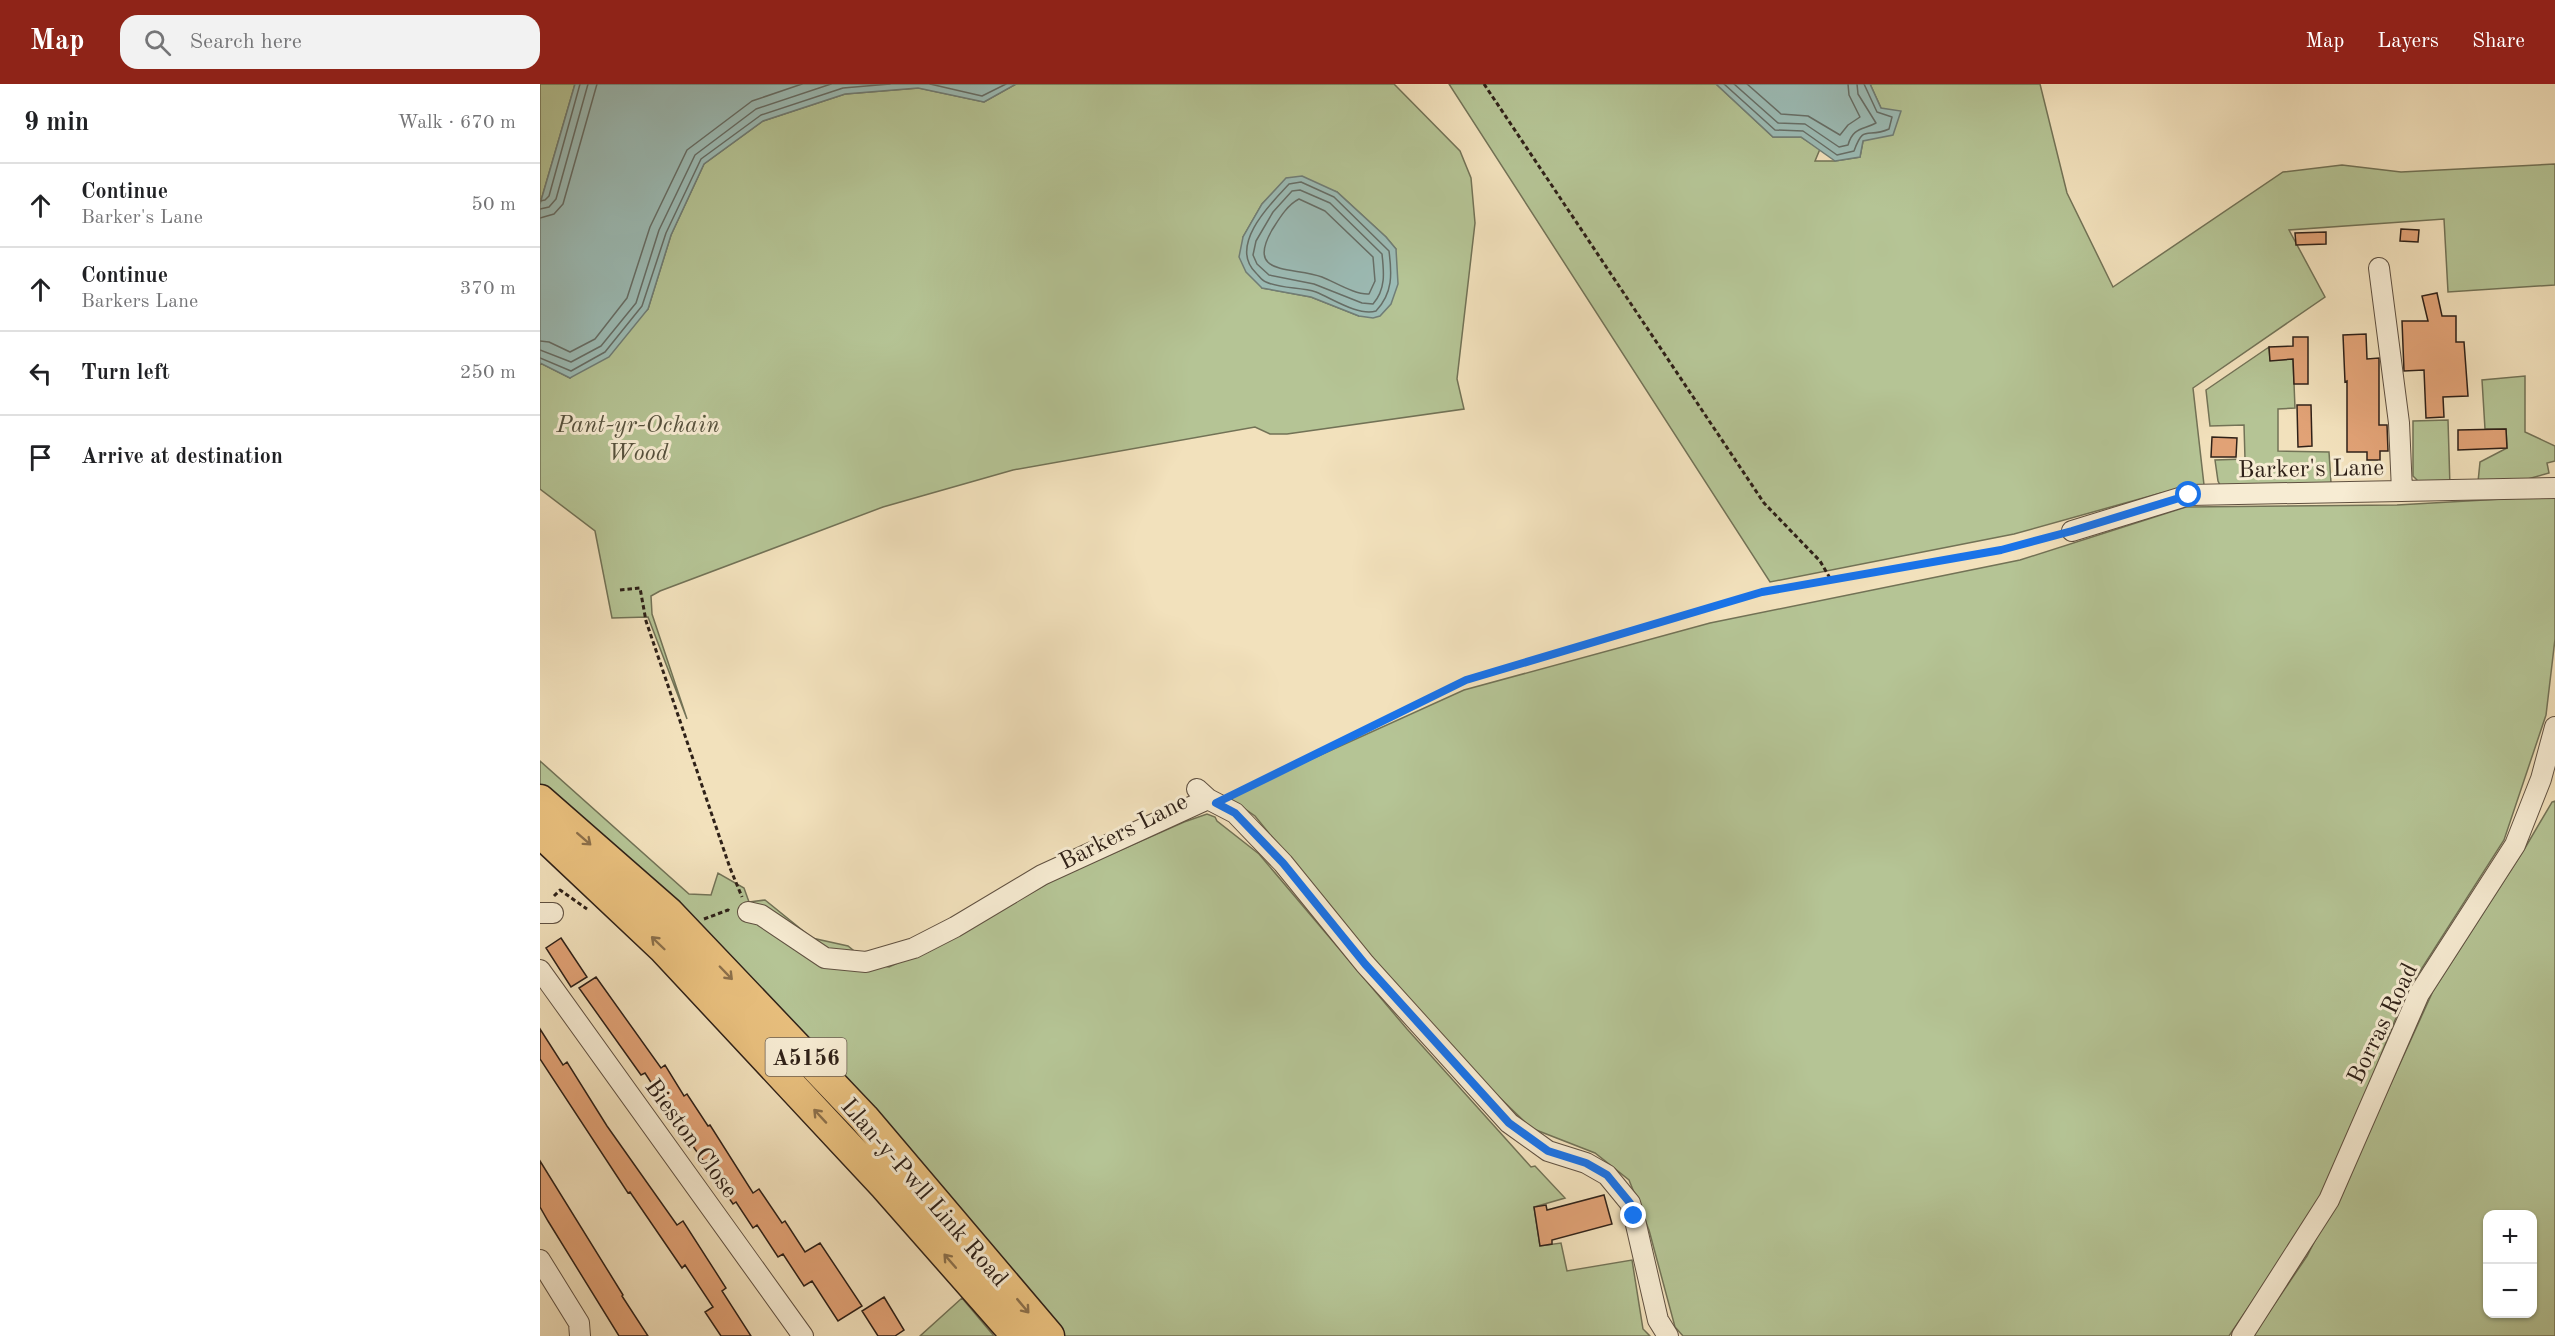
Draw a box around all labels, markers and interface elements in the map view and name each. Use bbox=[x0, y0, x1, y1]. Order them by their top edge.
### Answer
search box bbox=[120, 15, 540, 69]
icon: search bbox=[141, 26, 174, 59]
text: Map bbox=[30, 28, 84, 56]
text: Search here bbox=[189, 31, 302, 53]
text: Map bbox=[2305, 31, 2344, 52]
text: Layers bbox=[2377, 31, 2439, 52]
text: Share bbox=[2472, 31, 2525, 52]
text: 9 min bbox=[24, 110, 89, 136]
text: Walk · 670 m bbox=[397, 113, 516, 133]
text: Continue bbox=[81, 181, 168, 203]
icon: ahead bbox=[24, 189, 57, 222]
text: 50 m bbox=[471, 195, 516, 215]
text: Barker's Lane bbox=[81, 208, 203, 228]
text: Continue bbox=[81, 265, 168, 287]
icon: ahead bbox=[24, 273, 57, 306]
text: 370 m bbox=[460, 279, 516, 299]
text: Barkers Lane bbox=[81, 292, 198, 312]
icon: left bbox=[24, 357, 57, 390]
text: Turn left bbox=[81, 362, 170, 384]
text: 250 m bbox=[460, 363, 516, 383]
park label: Pant-yr-Ochain Wood bbox=[555, 414, 720, 466]
icon: arrive bbox=[24, 441, 57, 474]
text: Arrive at destination bbox=[81, 446, 283, 468]
street label: Barker's Lane bbox=[2238, 457, 2384, 483]
route start bbox=[2175, 481, 2201, 507]
street label: Barkers Lane bbox=[1056, 790, 1192, 875]
one-way arrow bbox=[576, 832, 591, 846]
one-way arrow bbox=[650, 936, 665, 950]
street label: Borras Road bbox=[2344, 960, 2423, 1088]
one-way arrow bbox=[718, 965, 733, 980]
road number: A5156 bbox=[766, 1038, 846, 1076]
street label: Bieston Close bbox=[639, 1075, 741, 1203]
street label: Llan-y-Pwll Link Road bbox=[835, 1095, 1011, 1292]
one-way arrow bbox=[813, 1109, 827, 1124]
route end bbox=[1620, 1202, 1646, 1228]
map controls bbox=[2483, 1210, 2537, 1318]
button: + bbox=[2483, 1210, 2537, 1264]
one-way arrow bbox=[943, 1253, 957, 1268]
button: − bbox=[2483, 1264, 2537, 1318]
one-way arrow bbox=[1016, 1298, 1030, 1313]

